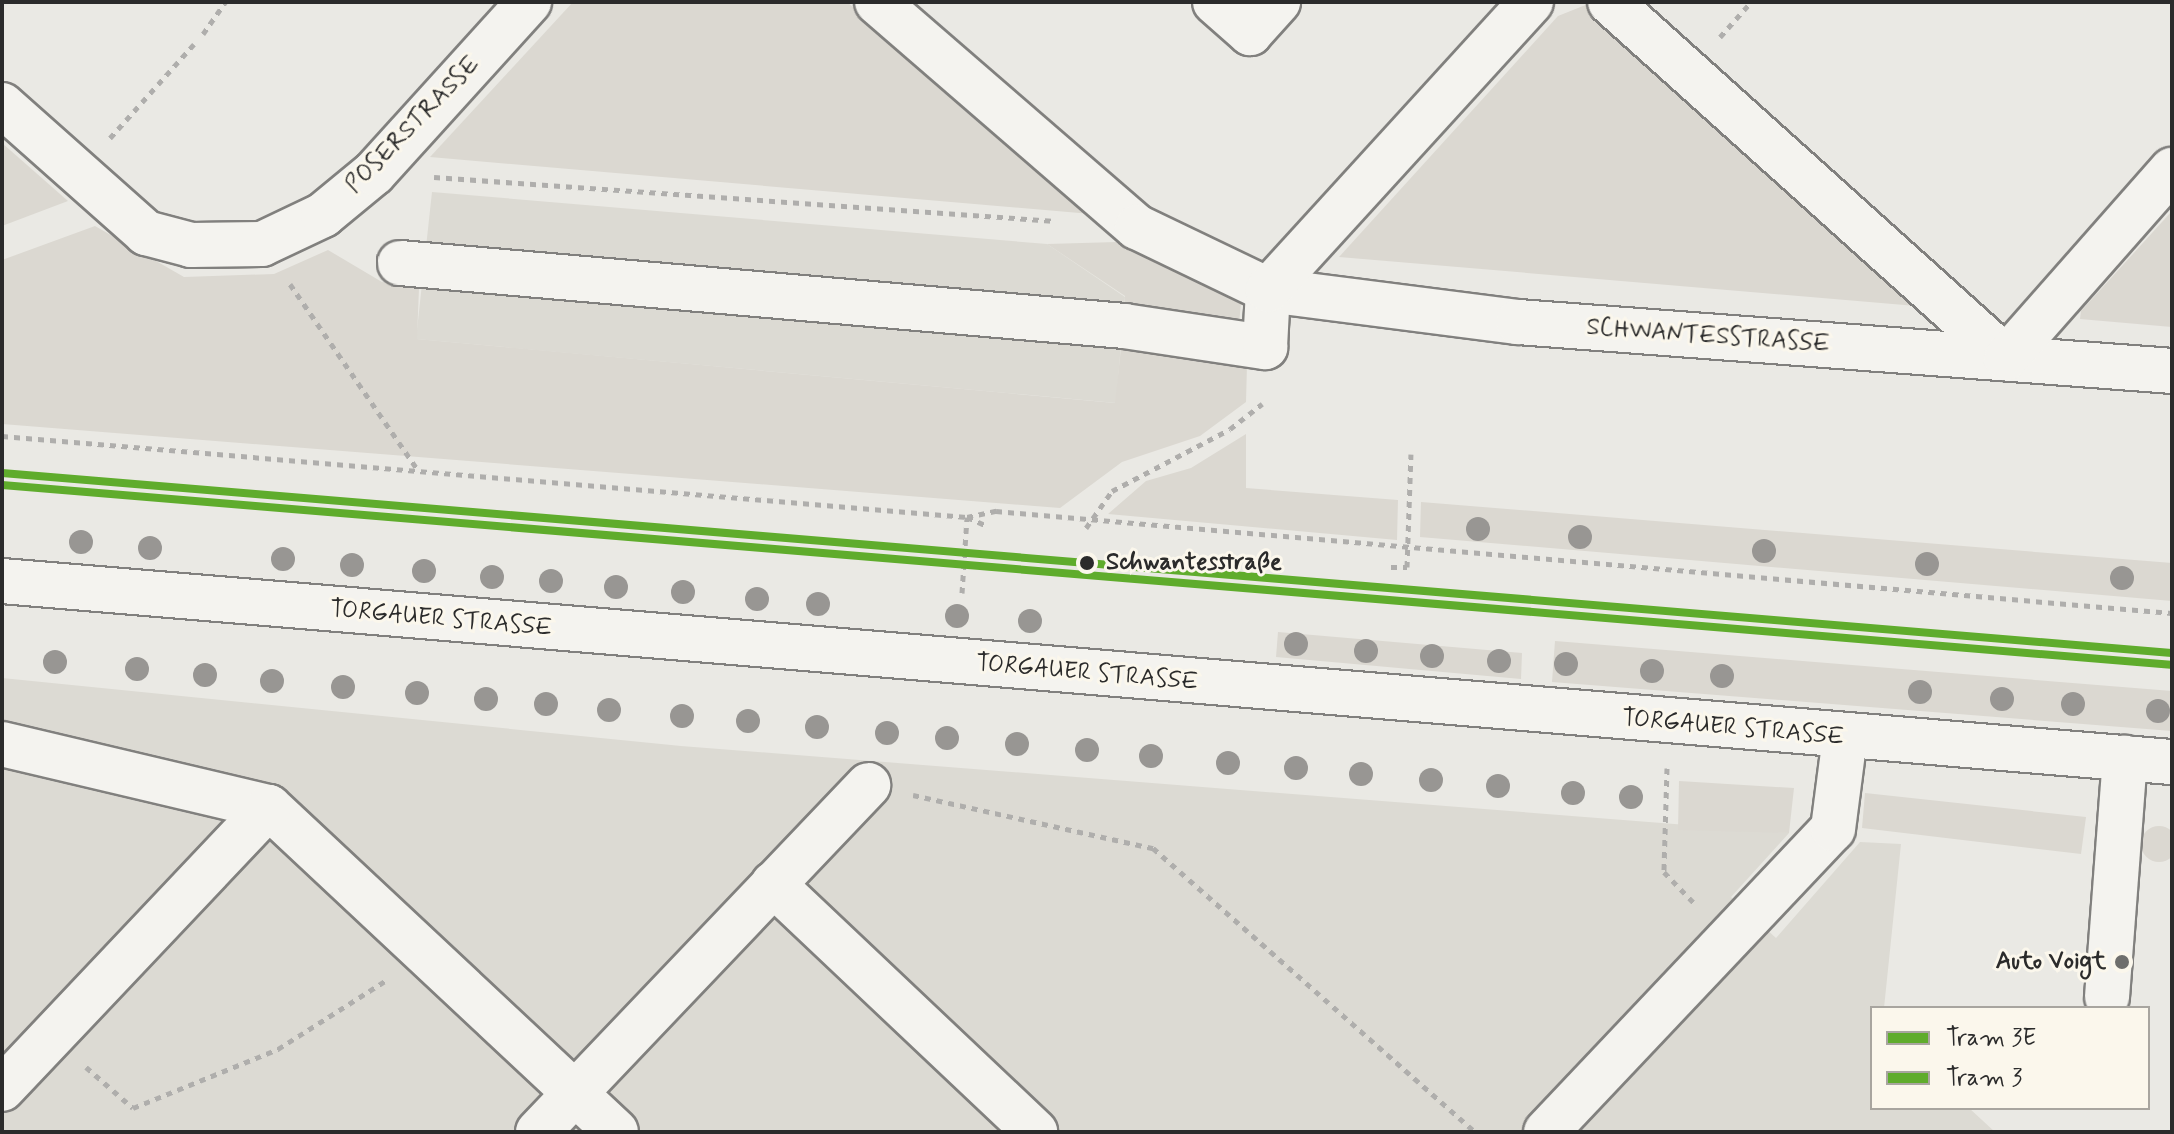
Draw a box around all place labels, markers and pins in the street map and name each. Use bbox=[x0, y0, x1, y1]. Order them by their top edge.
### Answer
place label: Schwantesstraße bbox=[1106, 549, 1282, 577]
marker: Schwantesstraße bbox=[1075, 551, 1099, 575]
place label: Auto Voigt bbox=[2000, 948, 2106, 976]
marker: Auto Voigt bbox=[2113, 953, 2131, 971]

